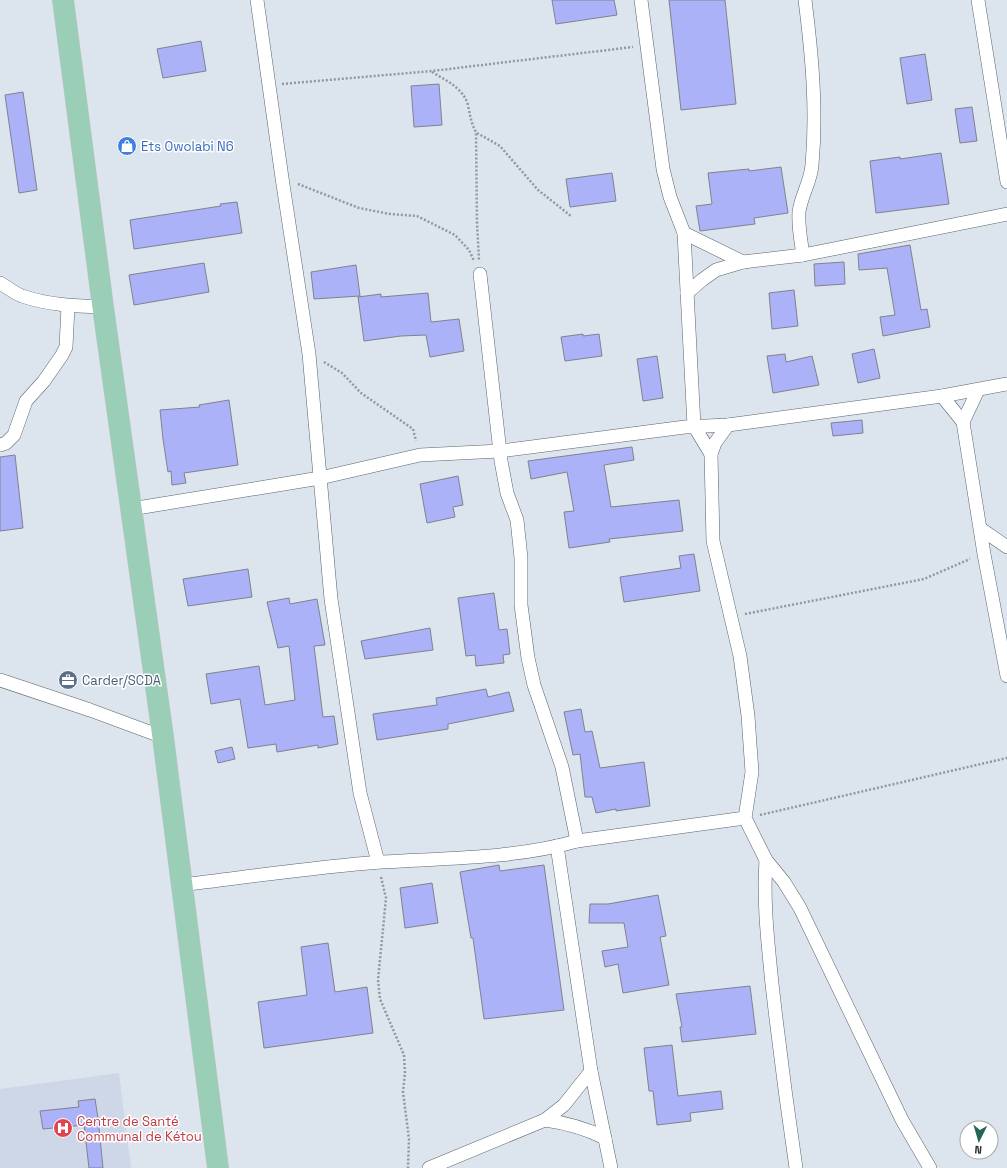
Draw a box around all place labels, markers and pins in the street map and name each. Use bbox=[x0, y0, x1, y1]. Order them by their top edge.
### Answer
shop icon: Ets Owolabi N6 bbox=[116, 135, 138, 157]
place label: Ets Owolabi N6 bbox=[141, 138, 234, 155]
office icon: Carder/SCDA bbox=[57, 669, 79, 691]
place label: Carder/SCDA bbox=[82, 672, 161, 689]
place label: Centre de Santé Communal de Kétou bbox=[77, 1113, 202, 1145]
hospital icon: Centre de Santé Communal de Kétou bbox=[52, 1117, 74, 1139]

